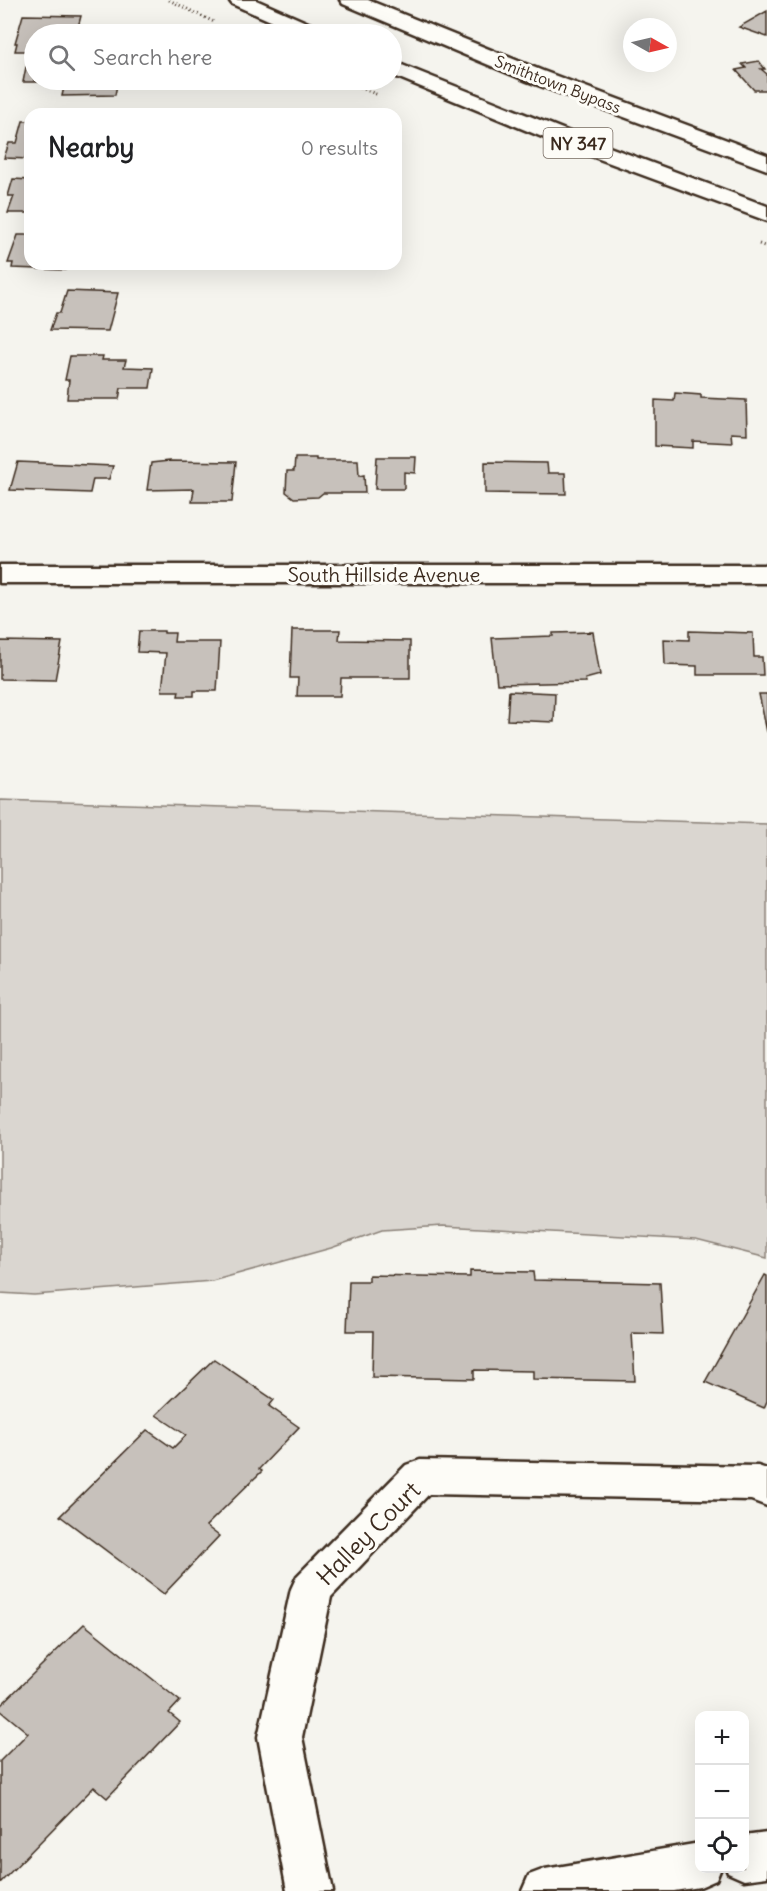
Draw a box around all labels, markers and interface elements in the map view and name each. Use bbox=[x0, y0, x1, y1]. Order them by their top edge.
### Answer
north arrow bbox=[623, 18, 677, 72]
search box bbox=[24, 24, 402, 90]
icon: search bbox=[45, 41, 78, 74]
text: Search here bbox=[93, 43, 212, 71]
street label: Smithtown Bypass bbox=[492, 51, 624, 117]
road number: NY 347 bbox=[544, 128, 612, 158]
text: Nearby bbox=[48, 131, 134, 164]
text: 0 results bbox=[301, 135, 378, 160]
street label: South Hillside Avenue bbox=[288, 562, 480, 587]
street label: Halley Court bbox=[310, 1475, 426, 1591]
map controls bbox=[695, 1711, 749, 1873]
button: + bbox=[695, 1711, 749, 1765]
button: − bbox=[695, 1765, 749, 1819]
button: locate bbox=[695, 1819, 749, 1873]

